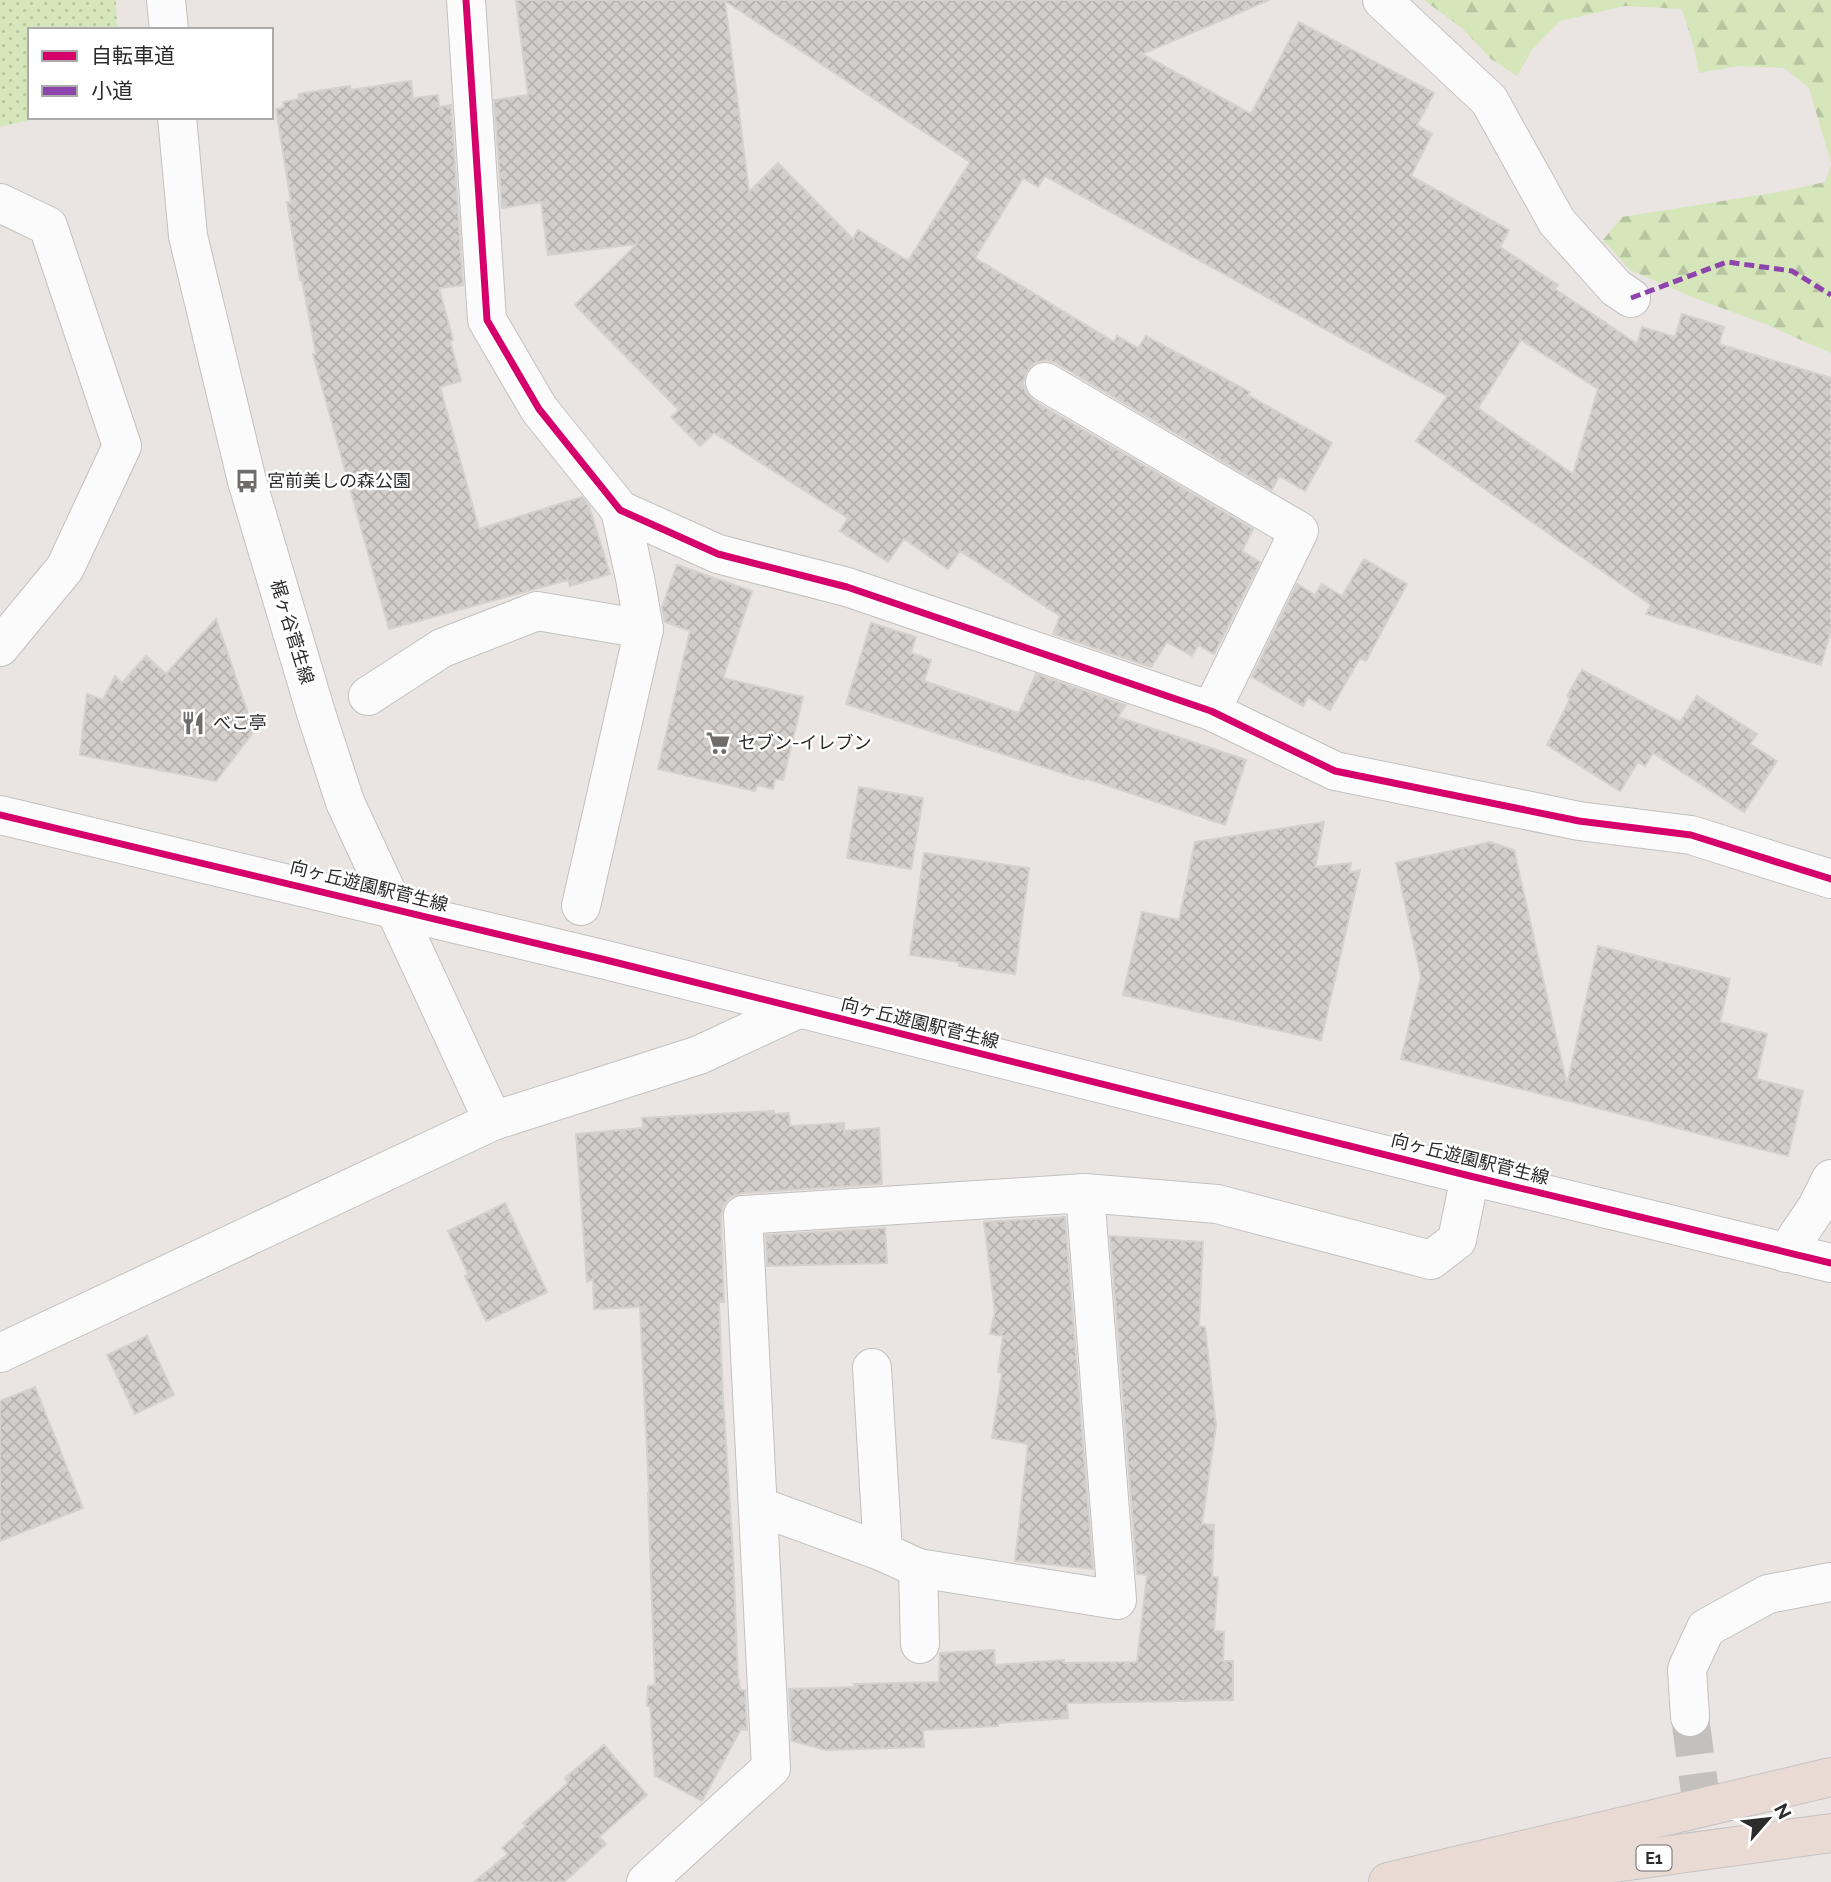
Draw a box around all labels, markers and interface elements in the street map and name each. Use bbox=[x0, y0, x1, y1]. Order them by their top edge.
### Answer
legend bbox=[28, 28, 273, 119]
text: 自転車道 bbox=[91, 43, 175, 68]
text: 小道 bbox=[91, 78, 133, 103]
bus stop icon: 宮前美しの森公園 bbox=[233, 467, 261, 495]
place label: 宮前美しの森公園 bbox=[267, 470, 411, 491]
street label: 梶ヶ谷菅生線 bbox=[267, 577, 318, 687]
restaurant icon: べこ亭 bbox=[179, 709, 207, 737]
place label: べこ亭 bbox=[213, 712, 267, 733]
supermarket icon: セブン-イレブン bbox=[704, 729, 732, 757]
place label: セブン-イレブン bbox=[738, 732, 872, 753]
street label: 向ヶ丘遊園駅菅生線 bbox=[288, 856, 450, 915]
street label: 向ヶ丘遊園駅菅生線 bbox=[839, 993, 1001, 1052]
street label: 向ヶ丘遊園駅菅生線 bbox=[1389, 1129, 1551, 1188]
north arrow bbox=[1733, 1784, 1803, 1854]
text: N bbox=[1770, 1799, 1796, 1823]
road number: E1 bbox=[1636, 1846, 1672, 1870]

